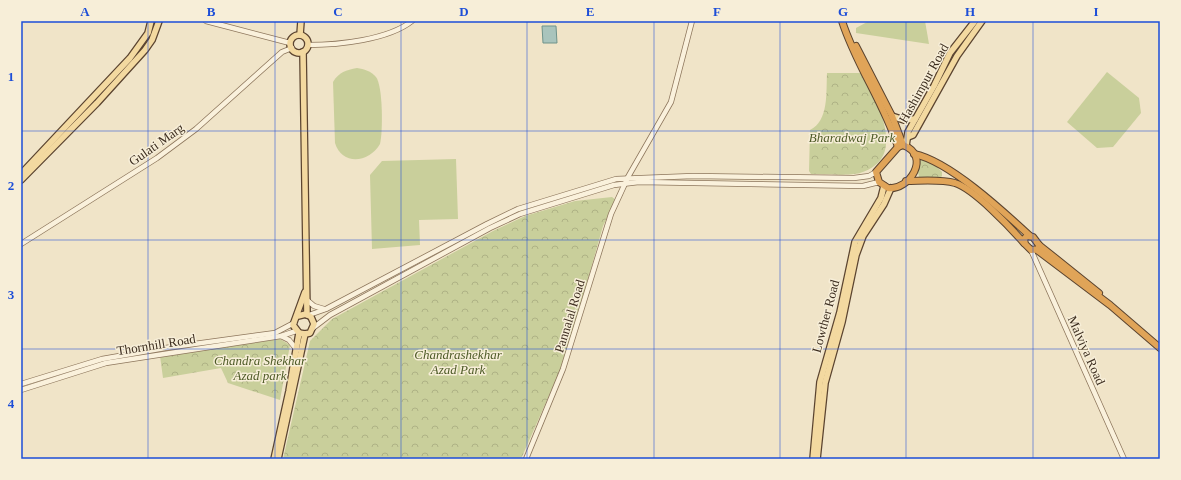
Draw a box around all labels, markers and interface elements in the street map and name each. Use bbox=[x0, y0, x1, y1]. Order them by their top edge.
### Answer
text: A bbox=[80, 4, 90, 19]
text: B bbox=[207, 4, 216, 19]
text: C bbox=[333, 4, 343, 19]
text: D bbox=[459, 4, 469, 19]
text: E bbox=[586, 4, 594, 19]
text: F bbox=[713, 4, 721, 19]
text: G bbox=[838, 4, 848, 19]
text: H bbox=[965, 4, 975, 19]
text: I bbox=[1093, 4, 1099, 19]
street label: Hashimpur Road bbox=[895, 40, 952, 126]
text: 1 bbox=[8, 69, 14, 84]
street label: Gulati Marg bbox=[126, 120, 187, 169]
park label: Bharadwaj Park bbox=[809, 130, 895, 145]
text: 2 bbox=[8, 178, 14, 193]
street label: Pannalal Road bbox=[551, 277, 588, 354]
street label: Lowther Road bbox=[809, 278, 843, 354]
text: 3 bbox=[8, 287, 15, 302]
street label: Malviya Road bbox=[1065, 313, 1109, 388]
street label: Thornhill Road bbox=[115, 331, 197, 358]
park label: Chandrashekhar Azad Park bbox=[414, 347, 503, 377]
park label: Chandra Shekhar Azad park bbox=[214, 353, 307, 383]
text: 4 bbox=[8, 396, 15, 411]

